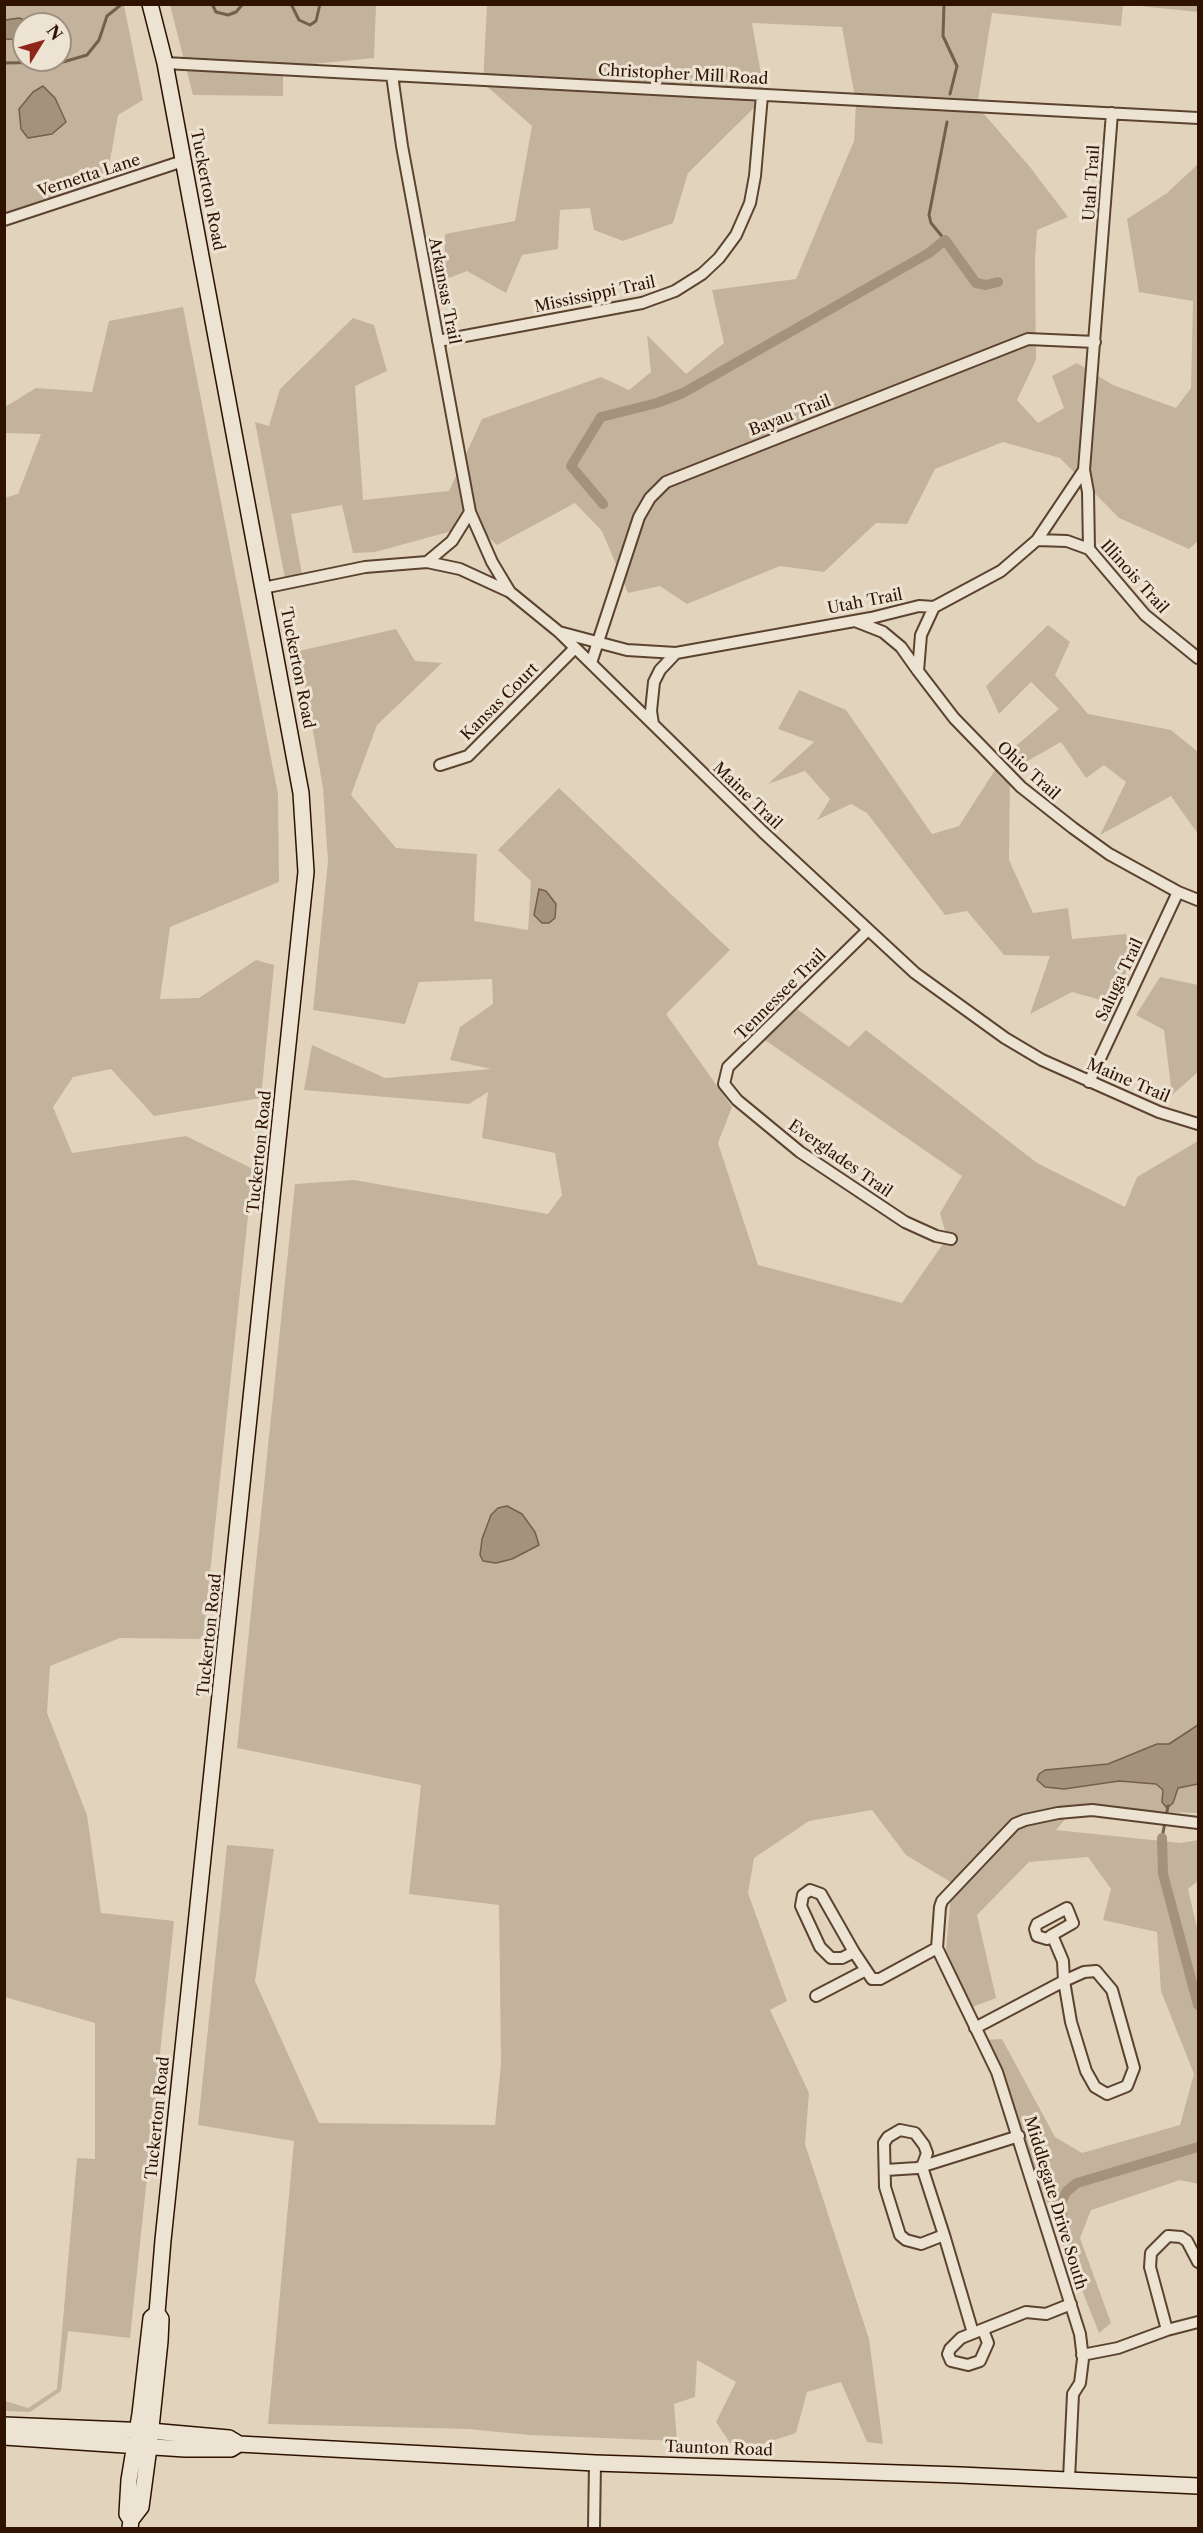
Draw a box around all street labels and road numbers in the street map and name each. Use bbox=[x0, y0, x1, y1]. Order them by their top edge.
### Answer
street label: Christopher Mill Road bbox=[597, 61, 769, 89]
street label: Tuckerton Road bbox=[186, 128, 228, 252]
street label: Utah Trail bbox=[1080, 144, 1104, 222]
street label: Vernetta Lane bbox=[35, 150, 143, 202]
street label: Arkansas Trail bbox=[424, 236, 464, 346]
street label: Mississippi Trail bbox=[533, 273, 657, 317]
street label: Bayau Trail bbox=[746, 392, 834, 440]
street label: Illinois Trail bbox=[1096, 536, 1172, 618]
street label: Utah Trail bbox=[826, 585, 904, 619]
street label: Tuckerton Road bbox=[276, 606, 318, 730]
street label: Kansas Court bbox=[457, 659, 543, 745]
street label: Ohio Trail bbox=[993, 738, 1063, 804]
street label: Maine Trail bbox=[709, 758, 785, 834]
street label: Saluga Trail bbox=[1092, 935, 1148, 1025]
street label: Tennessee Trail bbox=[732, 946, 830, 1044]
street label: Maine Trail bbox=[1084, 1055, 1172, 1107]
street label: Tuckerton Road bbox=[244, 1090, 276, 1214]
street label: Everglades Trail bbox=[784, 1116, 896, 1202]
street label: Tuckerton Road bbox=[194, 1573, 226, 1697]
street label: Tuckerton Road bbox=[142, 2056, 174, 2180]
street label: Middlegate Drive South bbox=[1019, 2114, 1091, 2292]
street label: Taunton Road bbox=[665, 2438, 773, 2460]

